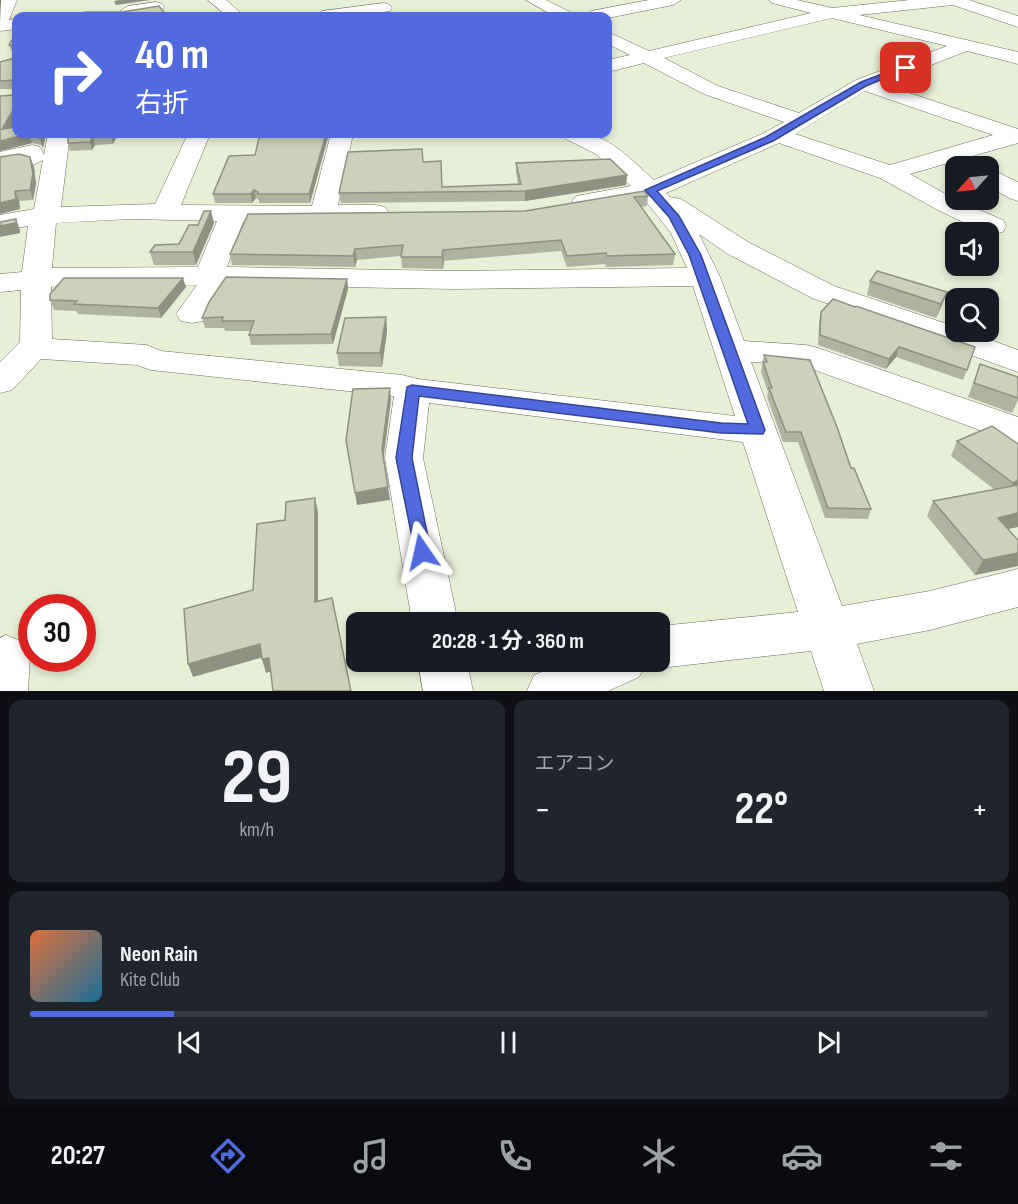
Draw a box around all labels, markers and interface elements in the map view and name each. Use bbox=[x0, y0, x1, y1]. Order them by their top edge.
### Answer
text: 40 m bbox=[135, 30, 209, 81]
icon: right bbox=[36, 36, 114, 114]
pin bbox=[880, 42, 931, 93]
icon: arrive bbox=[889, 51, 922, 84]
text: 右折 bbox=[135, 88, 189, 120]
north arrow bbox=[945, 156, 999, 210]
map controls bbox=[945, 156, 999, 342]
button: sound bbox=[945, 222, 999, 276]
button: search bbox=[945, 288, 999, 342]
position arrow bbox=[390, 520, 454, 584]
speed limit sign: 30 bbox=[18, 594, 96, 672]
text: 20:28 · 1 分 · 360 m bbox=[432, 628, 584, 655]
text: 29 bbox=[221, 732, 292, 825]
text: エアコン bbox=[535, 752, 615, 776]
text: 22° bbox=[734, 782, 788, 837]
text: − bbox=[535, 790, 551, 830]
text: + bbox=[972, 790, 988, 830]
text: km/h bbox=[239, 818, 274, 842]
text: Neon Rain bbox=[120, 941, 198, 968]
text: Kite Club bbox=[120, 968, 180, 992]
icon: previous bbox=[173, 1026, 206, 1059]
icon: pause bbox=[492, 1026, 525, 1059]
icon: next bbox=[812, 1026, 845, 1059]
icon: directions bbox=[207, 1135, 249, 1177]
icon: music bbox=[350, 1135, 392, 1177]
icon: phone bbox=[494, 1135, 536, 1177]
icon: climate bbox=[638, 1135, 680, 1177]
icon: car bbox=[781, 1135, 823, 1177]
icon: filters bbox=[925, 1135, 967, 1177]
text: 20:27 bbox=[51, 1140, 105, 1172]

